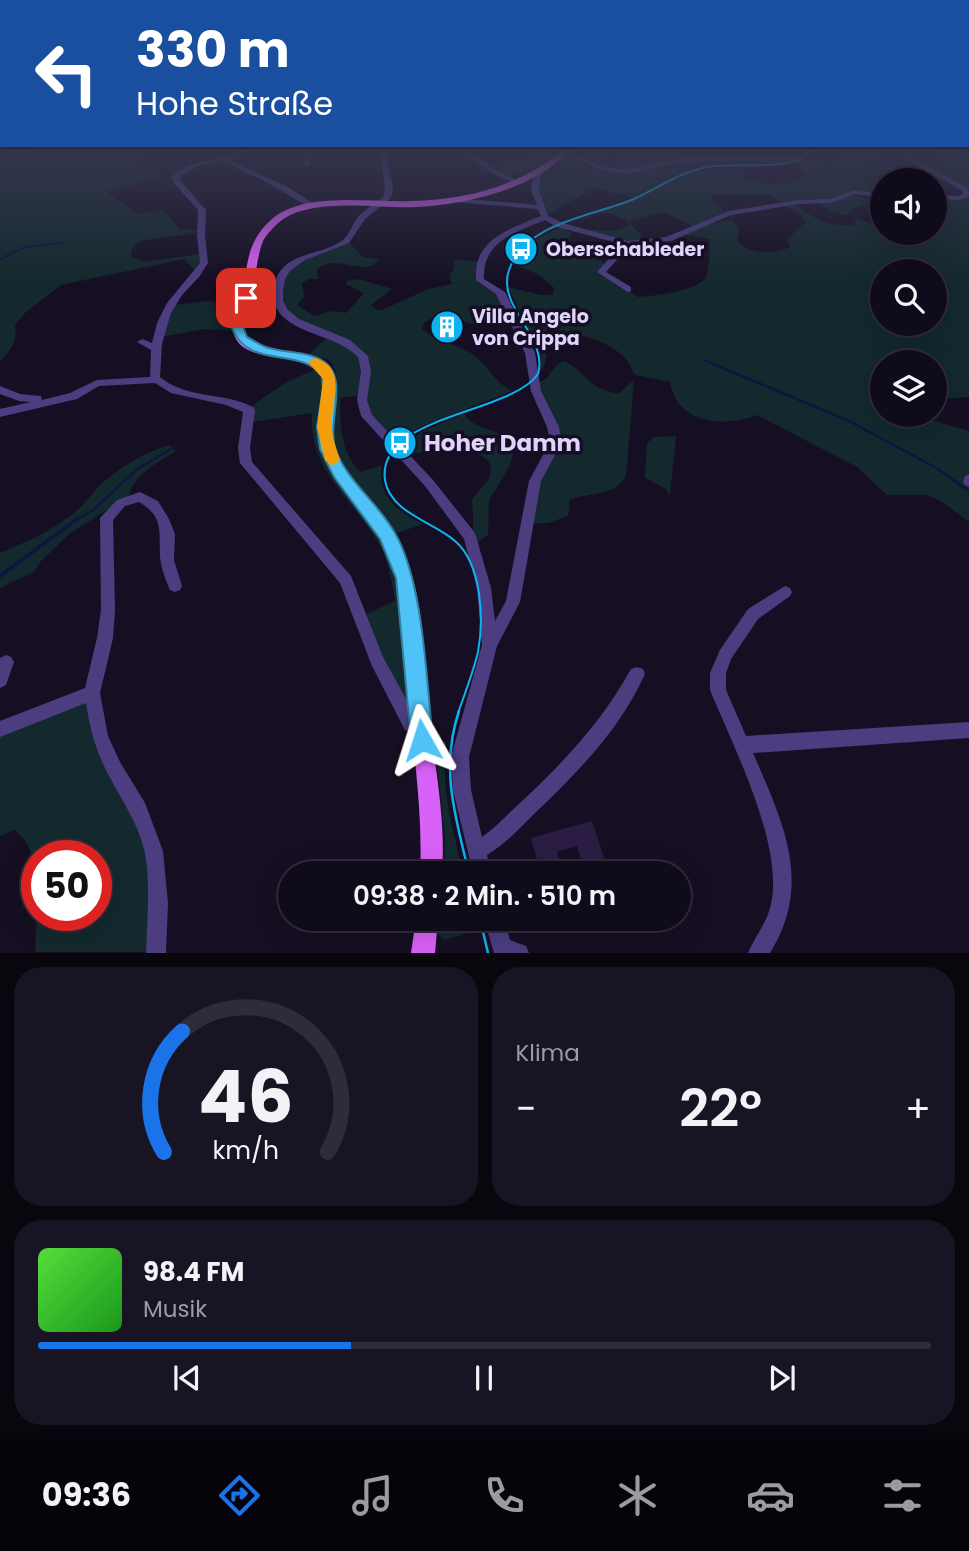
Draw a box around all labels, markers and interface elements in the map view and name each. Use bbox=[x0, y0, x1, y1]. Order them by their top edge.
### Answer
text: 330 m bbox=[136, 16, 290, 84]
icon: left bbox=[21, 28, 112, 119]
text: Hohe Straße bbox=[136, 81, 333, 126]
map controls bbox=[870, 168, 947, 427]
button: sound bbox=[870, 168, 947, 245]
bus stop icon: Oberschableder bbox=[502, 230, 540, 268]
place label: Oberschableder bbox=[546, 236, 704, 263]
button: search bbox=[870, 259, 947, 336]
pin bbox=[216, 268, 276, 328]
icon: arrive bbox=[227, 279, 265, 317]
place label: Villa Angelo von Crippa bbox=[472, 303, 589, 352]
building icon: Villa Angelo von Crippa bbox=[428, 308, 466, 346]
button: layers bbox=[870, 350, 947, 427]
bus stop icon: Hoher Damm bbox=[381, 424, 419, 462]
place label: Hoher Damm bbox=[424, 427, 581, 459]
position arrow bbox=[385, 703, 459, 777]
speed limit sign: 50 bbox=[21, 840, 112, 931]
text: 09:38 · 2 Min. · 510 m bbox=[353, 878, 616, 914]
text: Klima bbox=[516, 1037, 580, 1069]
text: 46 bbox=[198, 1047, 294, 1148]
text: 22° bbox=[679, 1072, 762, 1145]
text: − bbox=[516, 1082, 536, 1135]
text: + bbox=[905, 1082, 931, 1135]
text: km/h bbox=[212, 1133, 279, 1168]
text: 98.4 FM bbox=[143, 1254, 244, 1290]
text: Musik bbox=[143, 1293, 207, 1325]
icon: previous bbox=[168, 1359, 206, 1397]
icon: pause bbox=[465, 1359, 503, 1397]
icon: next bbox=[763, 1359, 801, 1397]
icon: directions bbox=[215, 1471, 264, 1520]
icon: music bbox=[348, 1471, 397, 1520]
icon: phone bbox=[480, 1471, 529, 1520]
icon: climate bbox=[613, 1471, 662, 1520]
icon: car bbox=[746, 1471, 795, 1520]
icon: filters bbox=[878, 1471, 927, 1520]
text: 09:36 bbox=[42, 1472, 131, 1517]

